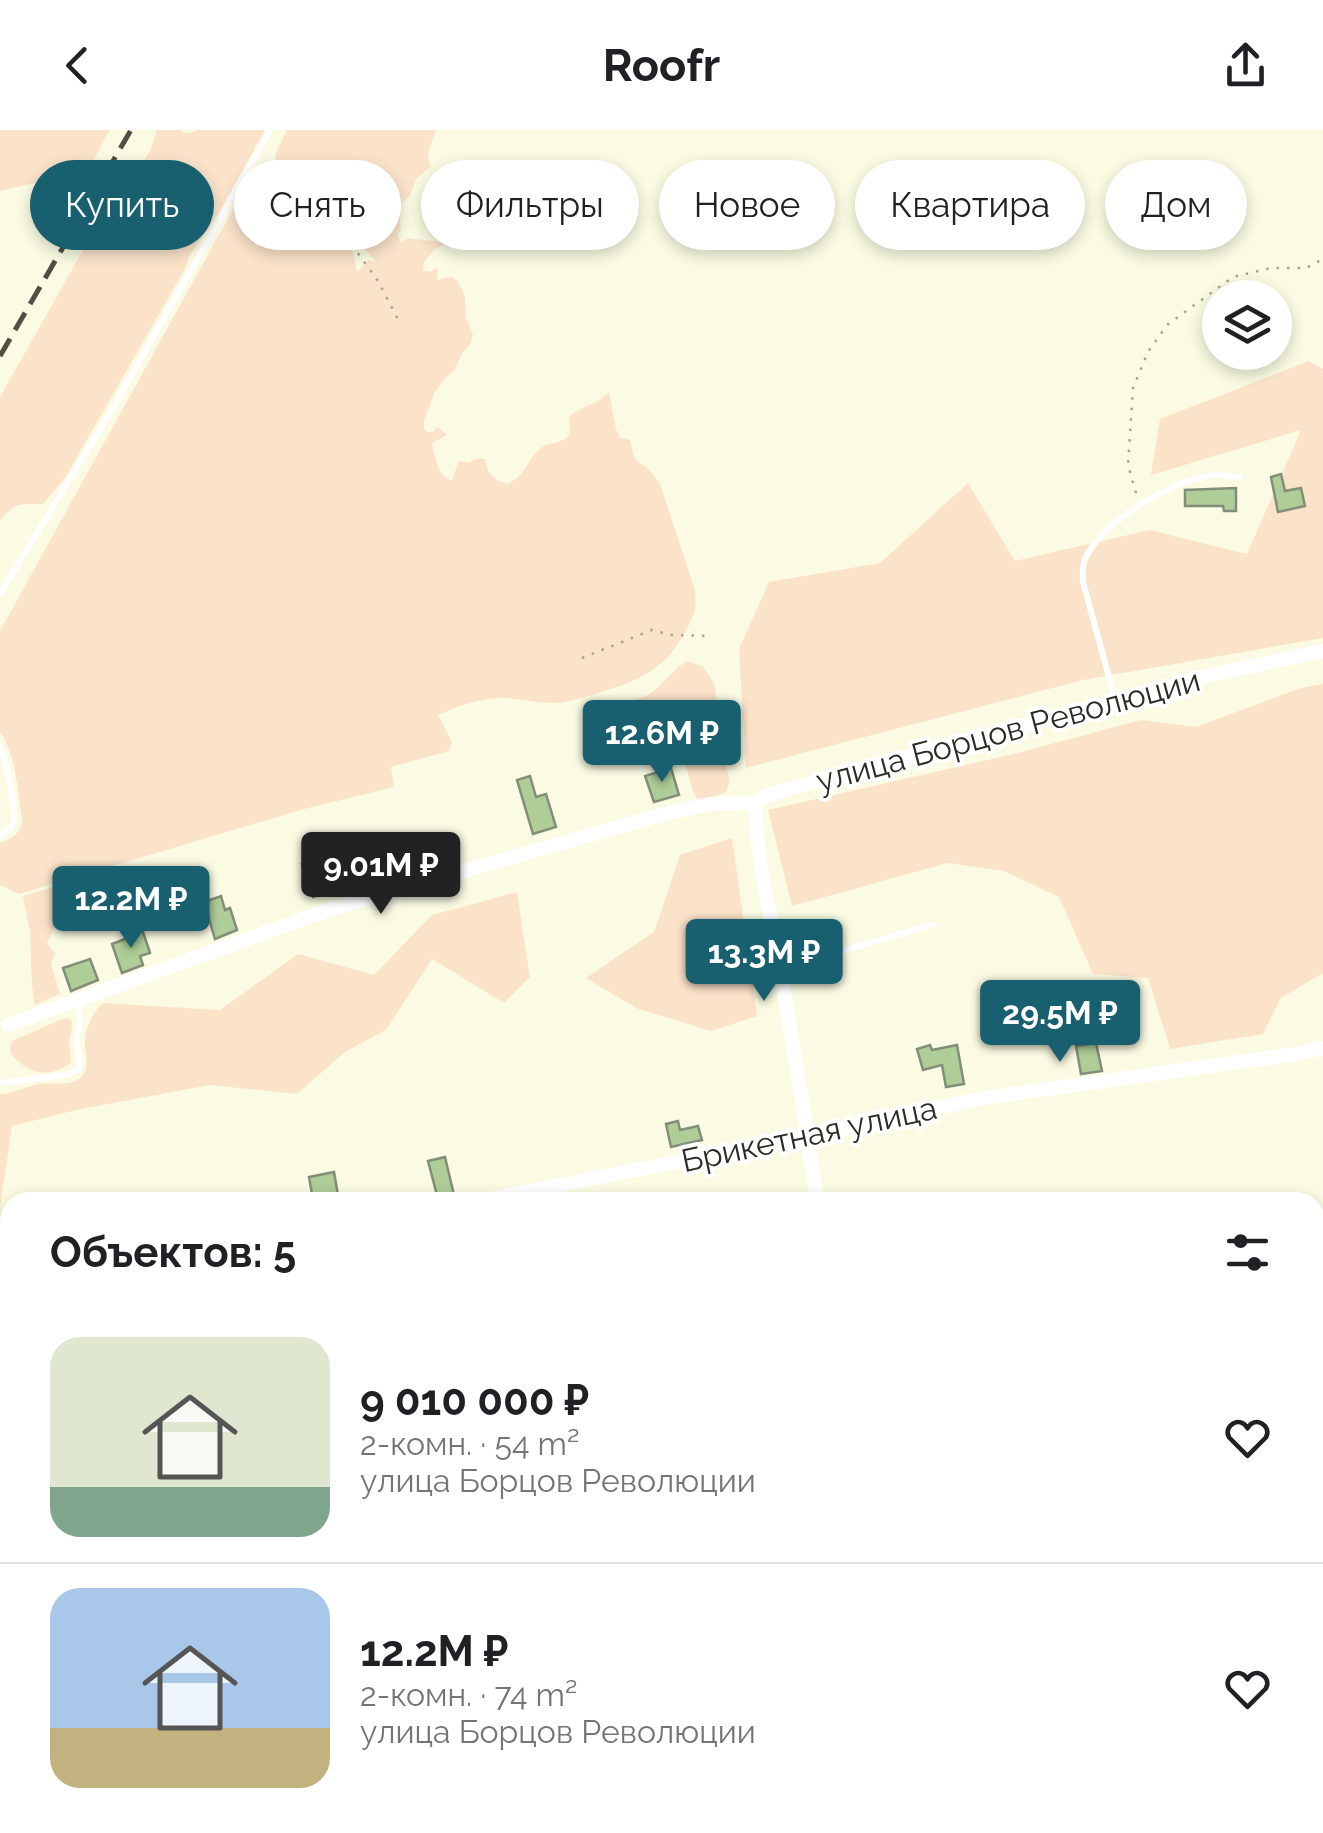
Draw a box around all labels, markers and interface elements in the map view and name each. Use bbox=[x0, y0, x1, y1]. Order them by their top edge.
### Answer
icon: back bbox=[50, 38, 105, 93]
icon: share bbox=[1218, 38, 1273, 93]
text: Roofr bbox=[603, 39, 720, 92]
chip: Купить bbox=[30, 160, 214, 250]
chip: Снять bbox=[234, 160, 401, 250]
chip: Фильтры bbox=[421, 160, 639, 250]
chip: Новое bbox=[659, 160, 835, 250]
chip: Квартира bbox=[855, 160, 1085, 250]
chip: Дом bbox=[1105, 160, 1247, 250]
map controls bbox=[1202, 280, 1292, 370]
button: layers bbox=[1202, 280, 1292, 370]
street label: улица Борцов Революции bbox=[812, 661, 1204, 799]
pin: 12.6M ₽ bbox=[570, 700, 754, 785]
text: 12.6M ₽ bbox=[605, 714, 719, 751]
pin: 9.01M ₽ bbox=[289, 832, 473, 917]
text: 9.01M ₽ bbox=[323, 846, 439, 883]
pin: 12.2M ₽ bbox=[39, 866, 223, 951]
text: 12.2M ₽ bbox=[74, 880, 188, 917]
pin: 13.3M ₽ bbox=[672, 919, 856, 1004]
text: 13.3M ₽ bbox=[708, 933, 820, 970]
pin: 29.5M ₽ bbox=[968, 980, 1152, 1065]
text: 29.5M ₽ bbox=[1002, 994, 1118, 1031]
street label: Брикетная улица bbox=[678, 1089, 940, 1179]
icon: filters bbox=[1220, 1225, 1275, 1280]
text: Объектов: 5 bbox=[50, 1228, 296, 1277]
text: 9 010 000 ₽ bbox=[360, 1376, 589, 1425]
icon: home bbox=[130, 1377, 250, 1497]
icon: heart bbox=[1220, 1410, 1275, 1465]
text: 2-комн. · 54 m² bbox=[360, 1425, 579, 1462]
text: улица Борцов Революции bbox=[360, 1462, 756, 1499]
text: 12.2M ₽ bbox=[360, 1627, 508, 1676]
icon: home bbox=[130, 1628, 250, 1748]
icon: heart bbox=[1220, 1661, 1275, 1716]
text: 2-комн. · 74 m² bbox=[360, 1676, 577, 1713]
text: улица Борцов Революции bbox=[360, 1713, 756, 1750]

